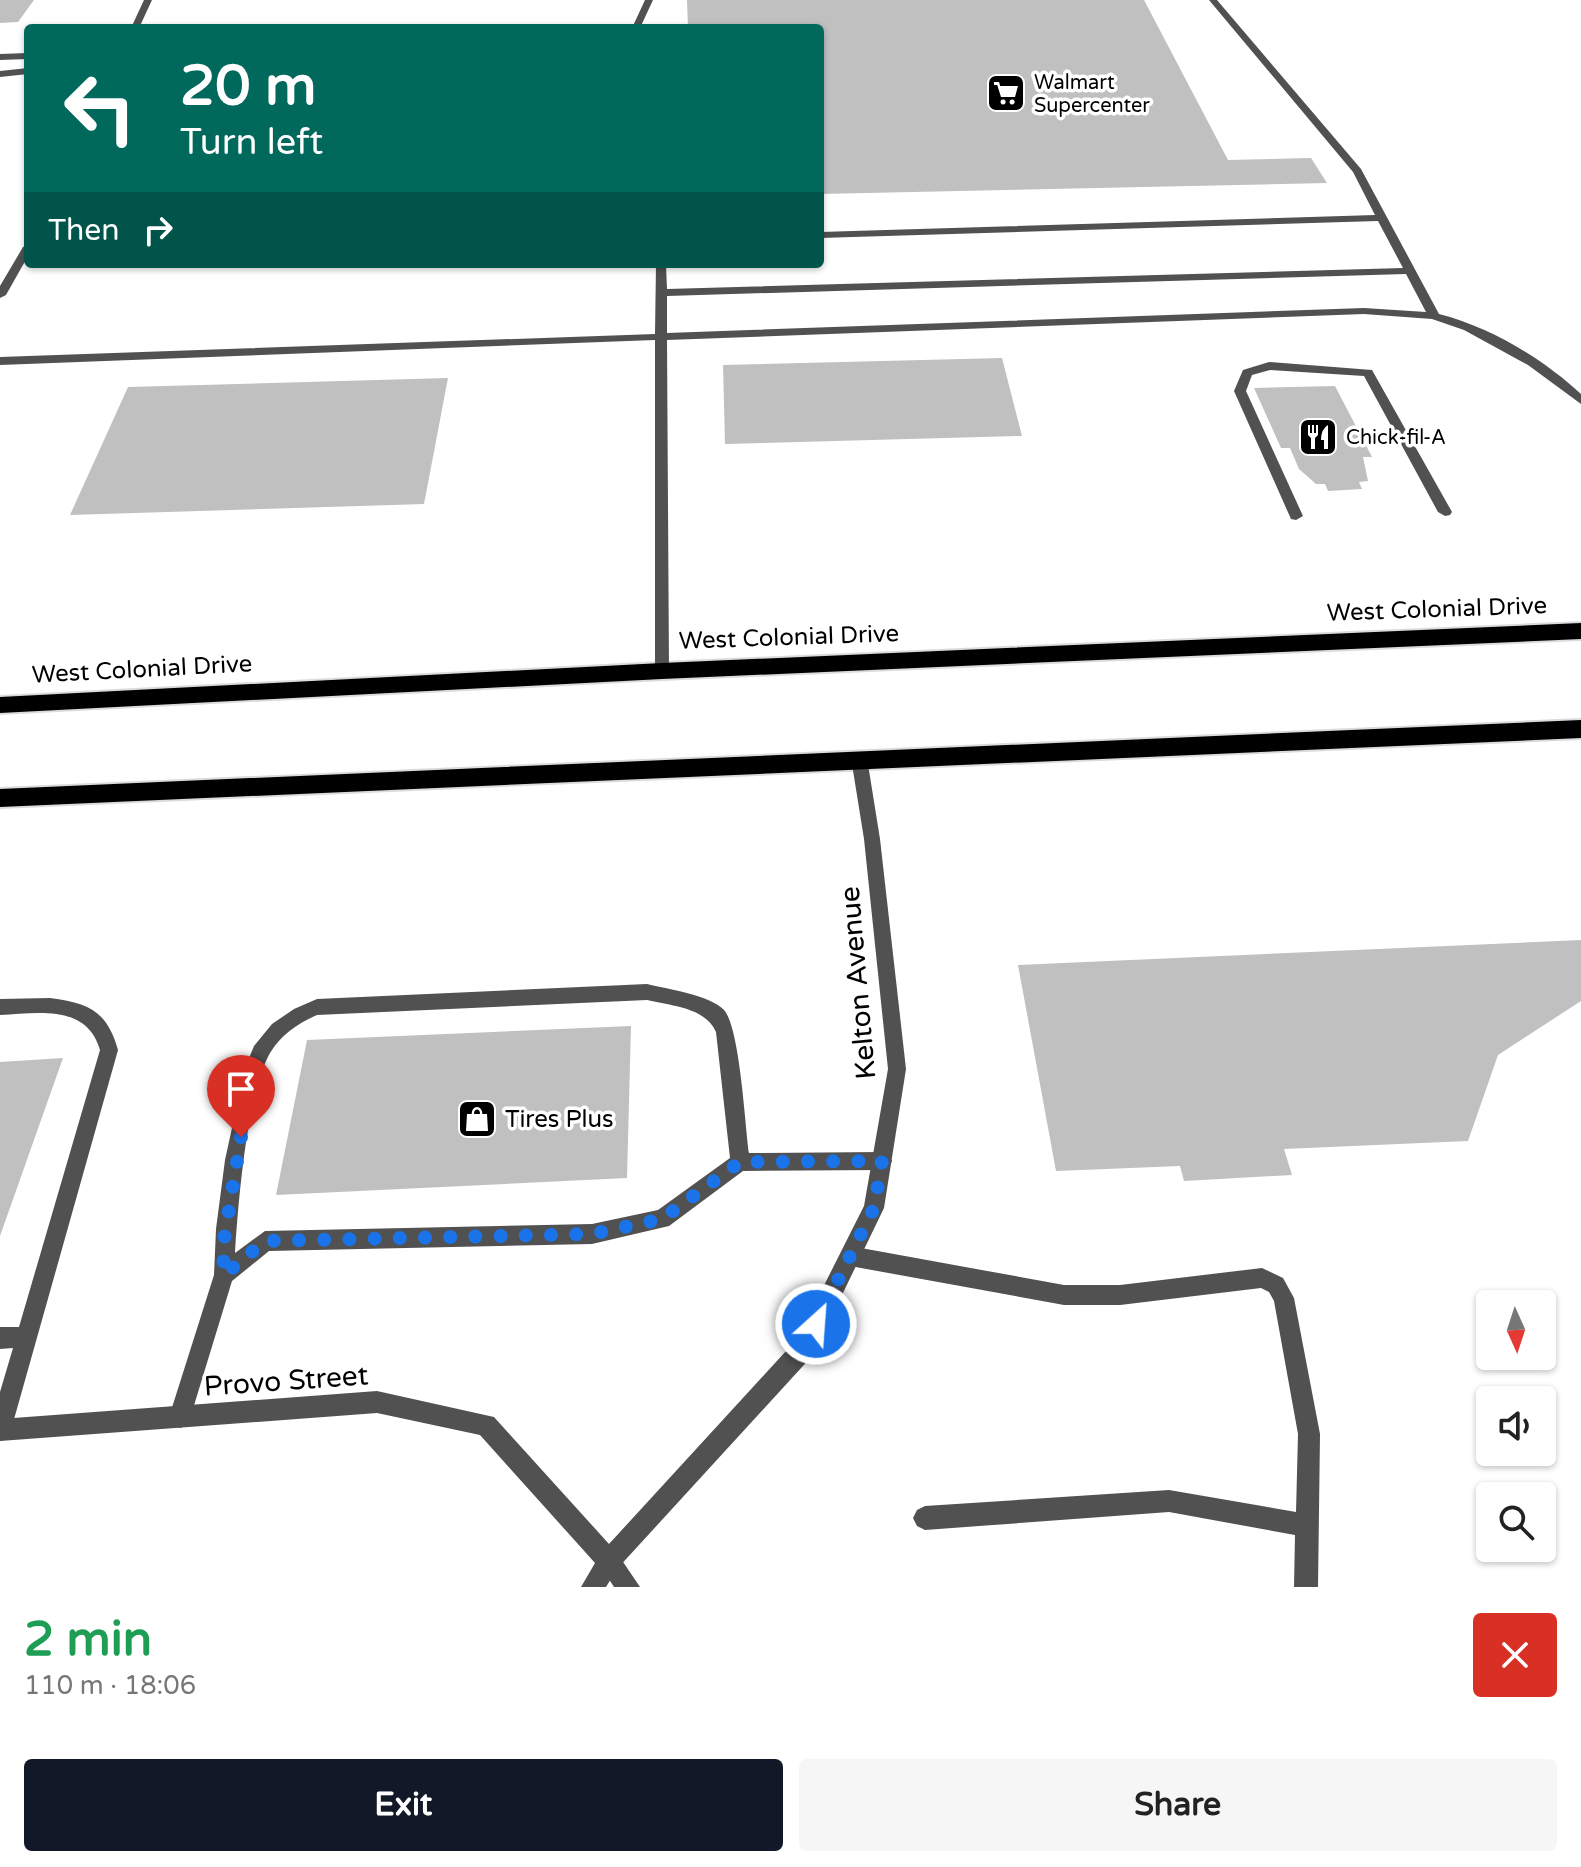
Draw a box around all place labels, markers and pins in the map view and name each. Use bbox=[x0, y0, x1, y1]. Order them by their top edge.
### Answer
place label: Walmart Supercenter bbox=[1034, 71, 1150, 118]
supermarket icon: Walmart Supercenter bbox=[985, 72, 1027, 114]
restaurant icon: Chick-fil-A bbox=[1297, 416, 1339, 458]
place label: Chick-fil-A bbox=[1346, 426, 1446, 450]
pin bbox=[207, 1055, 275, 1137]
shop icon: Tires Plus bbox=[456, 1098, 498, 1140]
place label: Tires Plus bbox=[505, 1105, 614, 1134]

